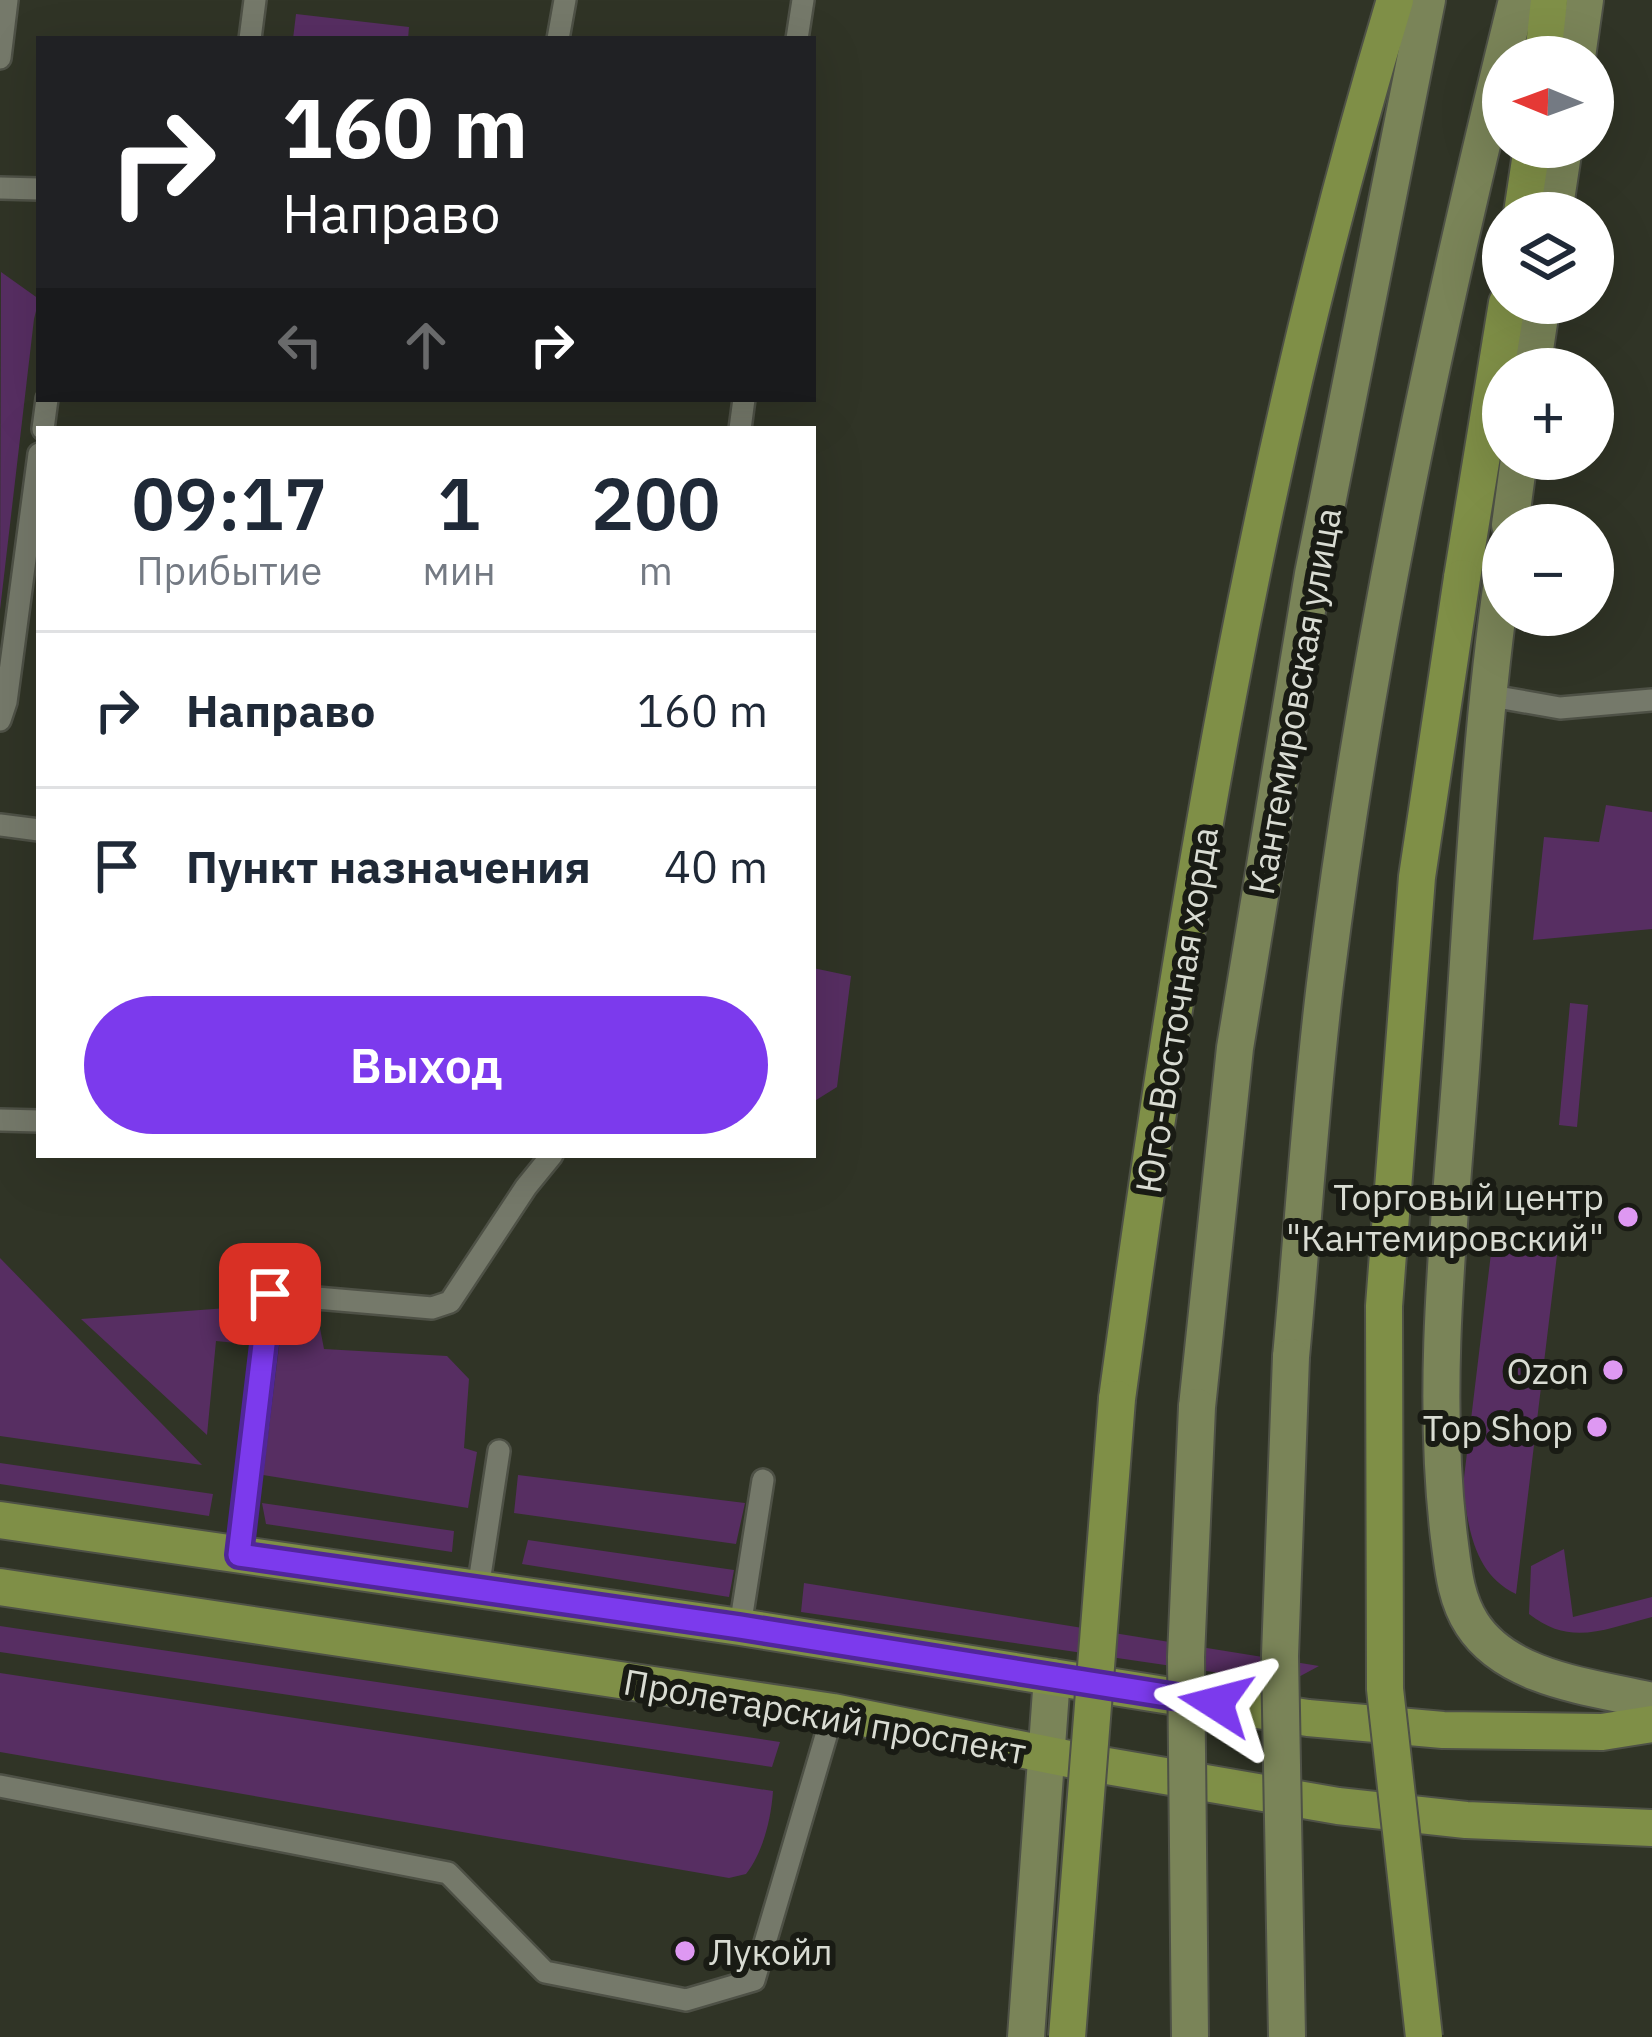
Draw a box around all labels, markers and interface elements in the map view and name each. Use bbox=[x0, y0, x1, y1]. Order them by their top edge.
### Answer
north arrow bbox=[1482, 36, 1614, 168]
map controls bbox=[1482, 36, 1614, 636]
text: 160 m bbox=[282, 72, 528, 181]
icon: right bbox=[84, 84, 240, 240]
text: Направо bbox=[282, 178, 500, 248]
button: layers bbox=[1482, 192, 1614, 324]
icon: left bbox=[267, 312, 333, 378]
icon: ahead bbox=[393, 312, 459, 378]
icon: right bbox=[519, 312, 585, 378]
button: + bbox=[1482, 348, 1614, 480]
text: 09:17 bbox=[131, 456, 327, 550]
text: 1 bbox=[437, 456, 481, 550]
text: 200 bbox=[591, 456, 721, 550]
street label: Кантемировская улица bbox=[1237, 504, 1351, 898]
button: − bbox=[1482, 504, 1614, 636]
text: Прибытие bbox=[137, 545, 322, 596]
text: мин bbox=[423, 545, 496, 596]
text: m bbox=[639, 545, 673, 596]
icon: right bbox=[84, 677, 150, 743]
text: Направо bbox=[186, 681, 375, 739]
text: 160 m bbox=[637, 681, 768, 739]
street label: Юго-Восточная хорда bbox=[1124, 824, 1228, 1196]
icon: arrive bbox=[84, 833, 150, 899]
text: Пункт назначения bbox=[186, 837, 591, 895]
text: 40 m bbox=[664, 837, 768, 895]
button: Выход bbox=[84, 996, 768, 1134]
place label: Торговый центр "Кантемировский" bbox=[1286, 1173, 1604, 1261]
marker: Торговый центр "Кантемировский" bbox=[1615, 1204, 1641, 1230]
pin bbox=[219, 1243, 321, 1345]
icon: arrive bbox=[237, 1261, 303, 1327]
place label: Ozon bbox=[1507, 1347, 1589, 1394]
marker: Ozon bbox=[1600, 1357, 1626, 1383]
place label: Top Shop bbox=[1423, 1404, 1573, 1451]
marker: Top Shop bbox=[1584, 1414, 1610, 1440]
position arrow bbox=[1153, 1640, 1279, 1766]
street label: Пролетарский проспект bbox=[620, 1657, 1030, 1775]
place label: Лукойл bbox=[709, 1928, 832, 1975]
marker: Лукойл bbox=[672, 1938, 698, 1964]

